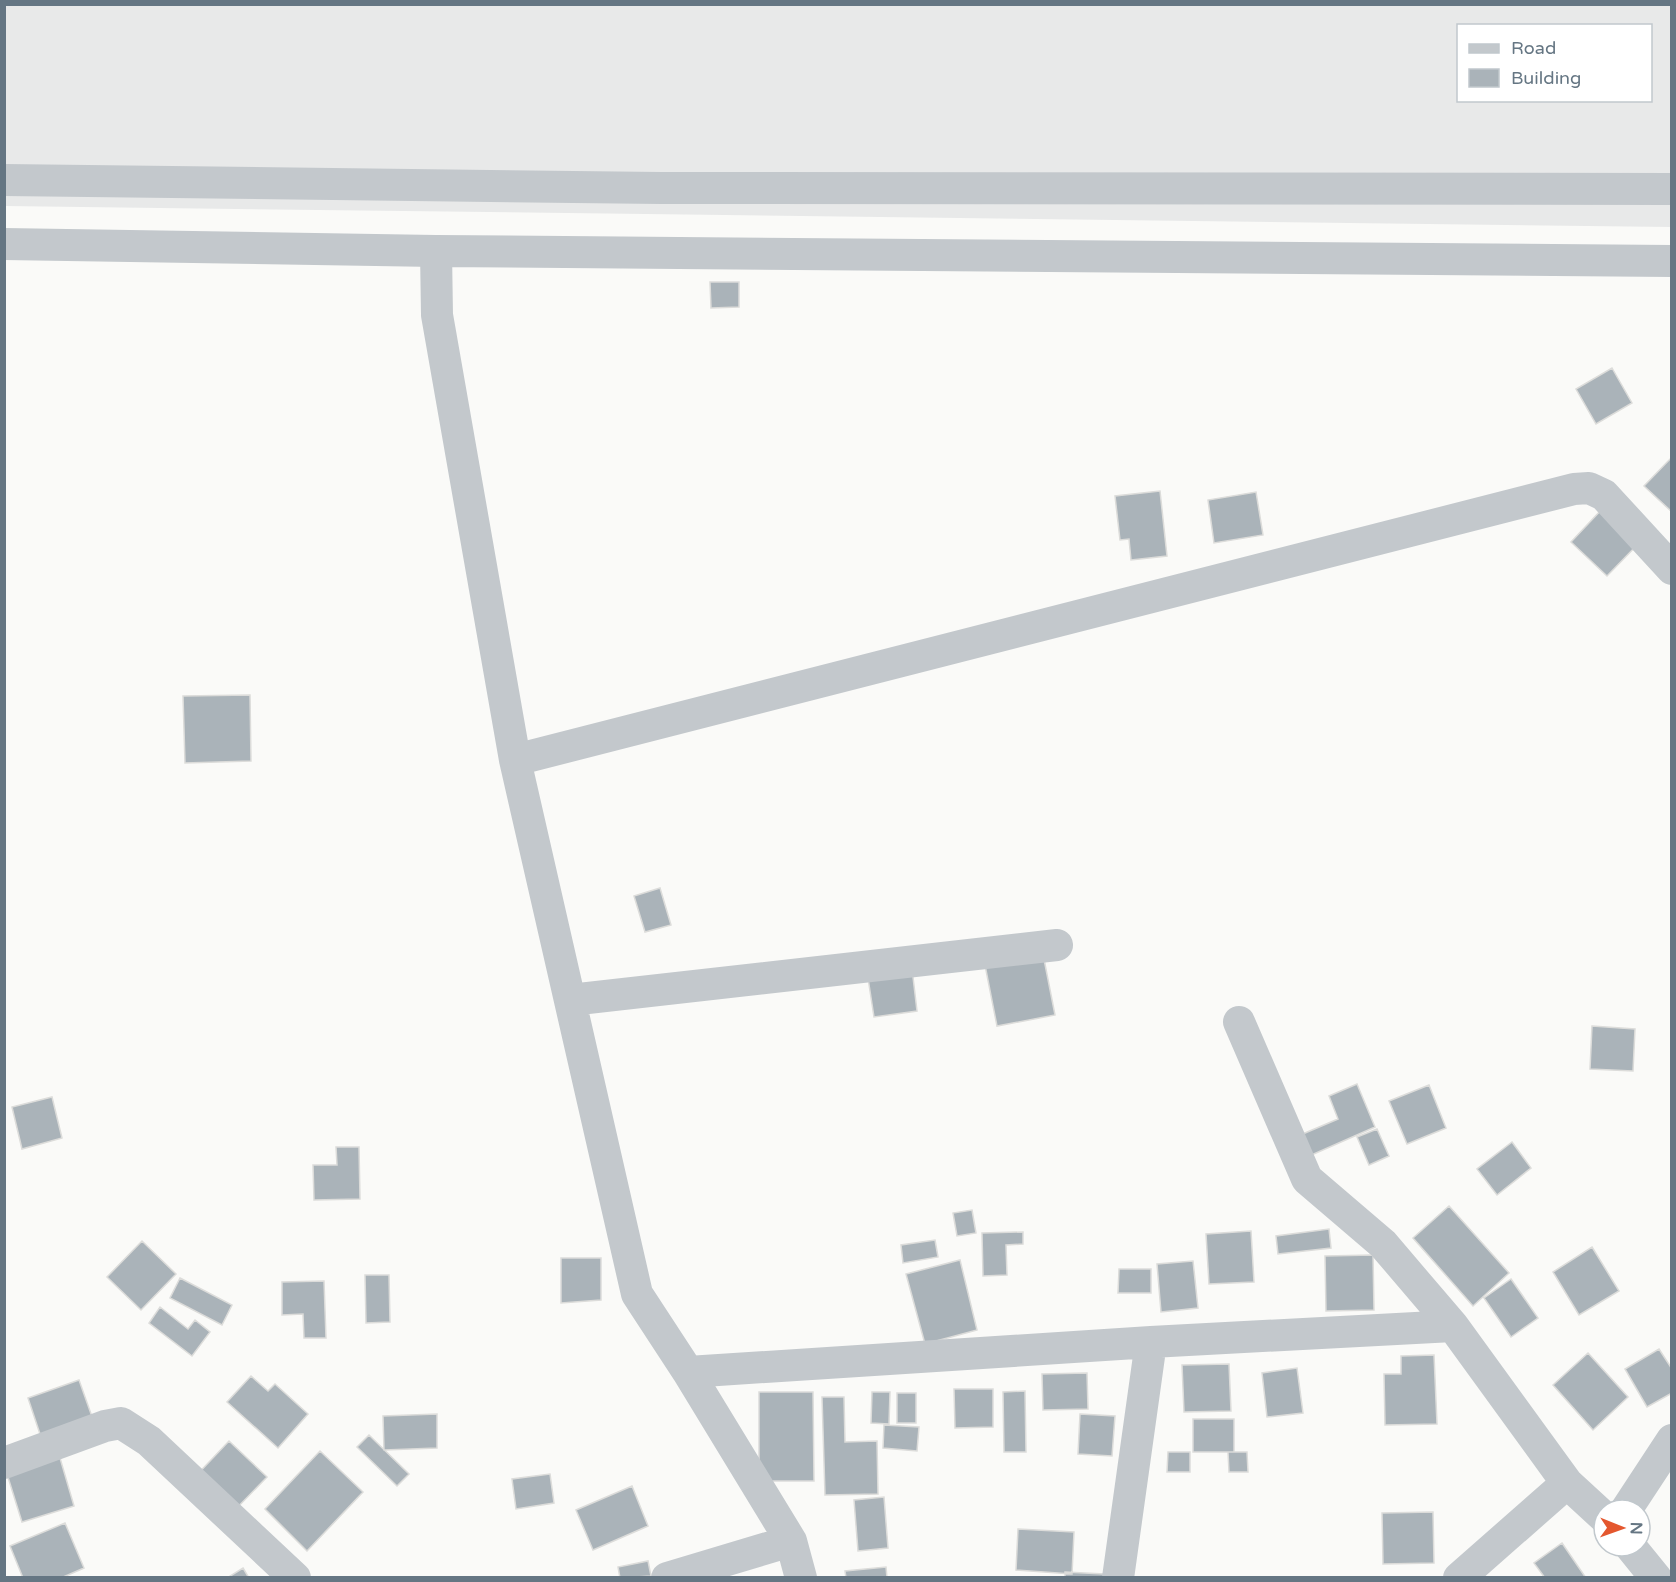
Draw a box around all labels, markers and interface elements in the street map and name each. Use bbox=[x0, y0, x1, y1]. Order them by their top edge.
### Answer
legend bbox=[1457, 24, 1652, 102]
text: Road bbox=[1511, 37, 1556, 59]
text: Building bbox=[1511, 67, 1581, 89]
north arrow bbox=[1592, 1498, 1652, 1558]
text: N bbox=[1626, 1522, 1646, 1535]

